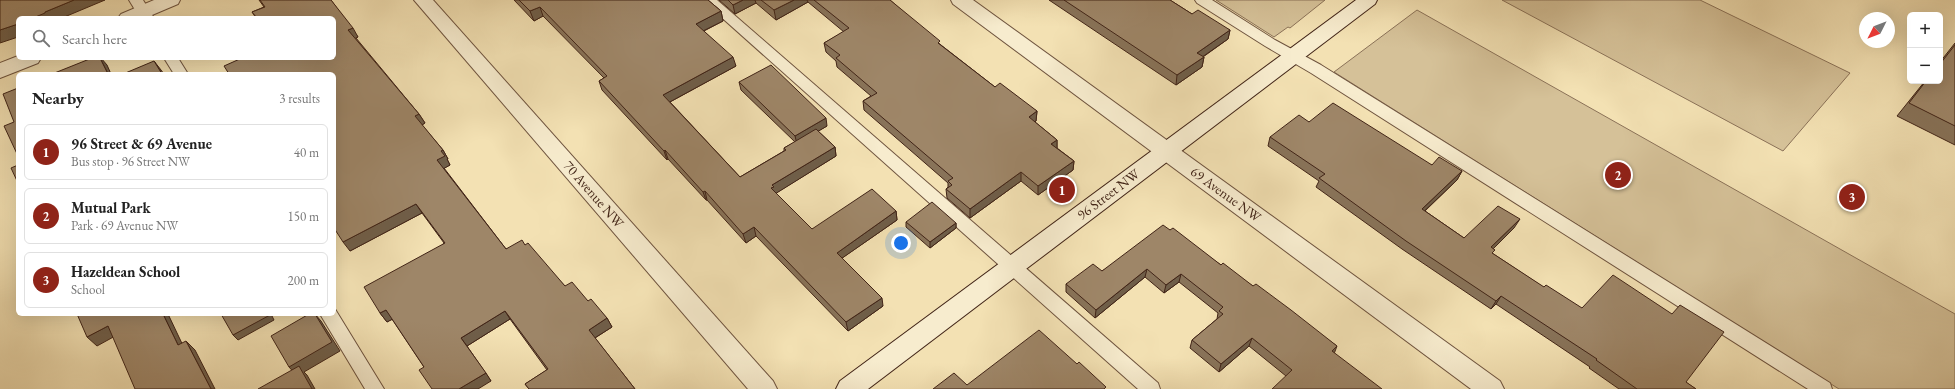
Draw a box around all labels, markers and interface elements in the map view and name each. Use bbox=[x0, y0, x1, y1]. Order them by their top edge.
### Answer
north arrow bbox=[1859, 12, 1895, 48]
map controls bbox=[1907, 12, 1943, 84]
button: + bbox=[1907, 12, 1943, 48]
search box bbox=[16, 16, 336, 60]
icon: search bbox=[30, 27, 52, 49]
text: Search here bbox=[62, 29, 127, 48]
button: − bbox=[1907, 48, 1943, 84]
text: Nearby bbox=[32, 87, 84, 109]
text: 3 results bbox=[279, 90, 320, 107]
text: 96 Street & 69 Avenue bbox=[71, 134, 212, 153]
text: 1 bbox=[43, 144, 49, 161]
text: 40 m bbox=[294, 144, 319, 161]
text: Bus stop · 96 Street NW bbox=[71, 153, 190, 170]
street label: 70 Avenue NW bbox=[560, 157, 629, 232]
pin: 2 bbox=[1605, 160, 1631, 190]
street label: 69 Avenue NW bbox=[1187, 162, 1266, 226]
street label: 96 Street NW bbox=[1073, 164, 1144, 223]
pin: 1 bbox=[1049, 175, 1075, 205]
pin: 3 bbox=[1839, 182, 1865, 212]
text: Mutual Park bbox=[71, 198, 151, 217]
text: 2 bbox=[43, 208, 49, 225]
text: 150 m bbox=[288, 208, 319, 225]
text: Park · 69 Avenue NW bbox=[71, 217, 178, 234]
your location bbox=[891, 233, 911, 253]
text: Hazeldean School bbox=[71, 262, 180, 281]
text: 3 bbox=[43, 272, 49, 289]
text: 200 m bbox=[288, 272, 319, 289]
text: School bbox=[71, 281, 105, 298]

